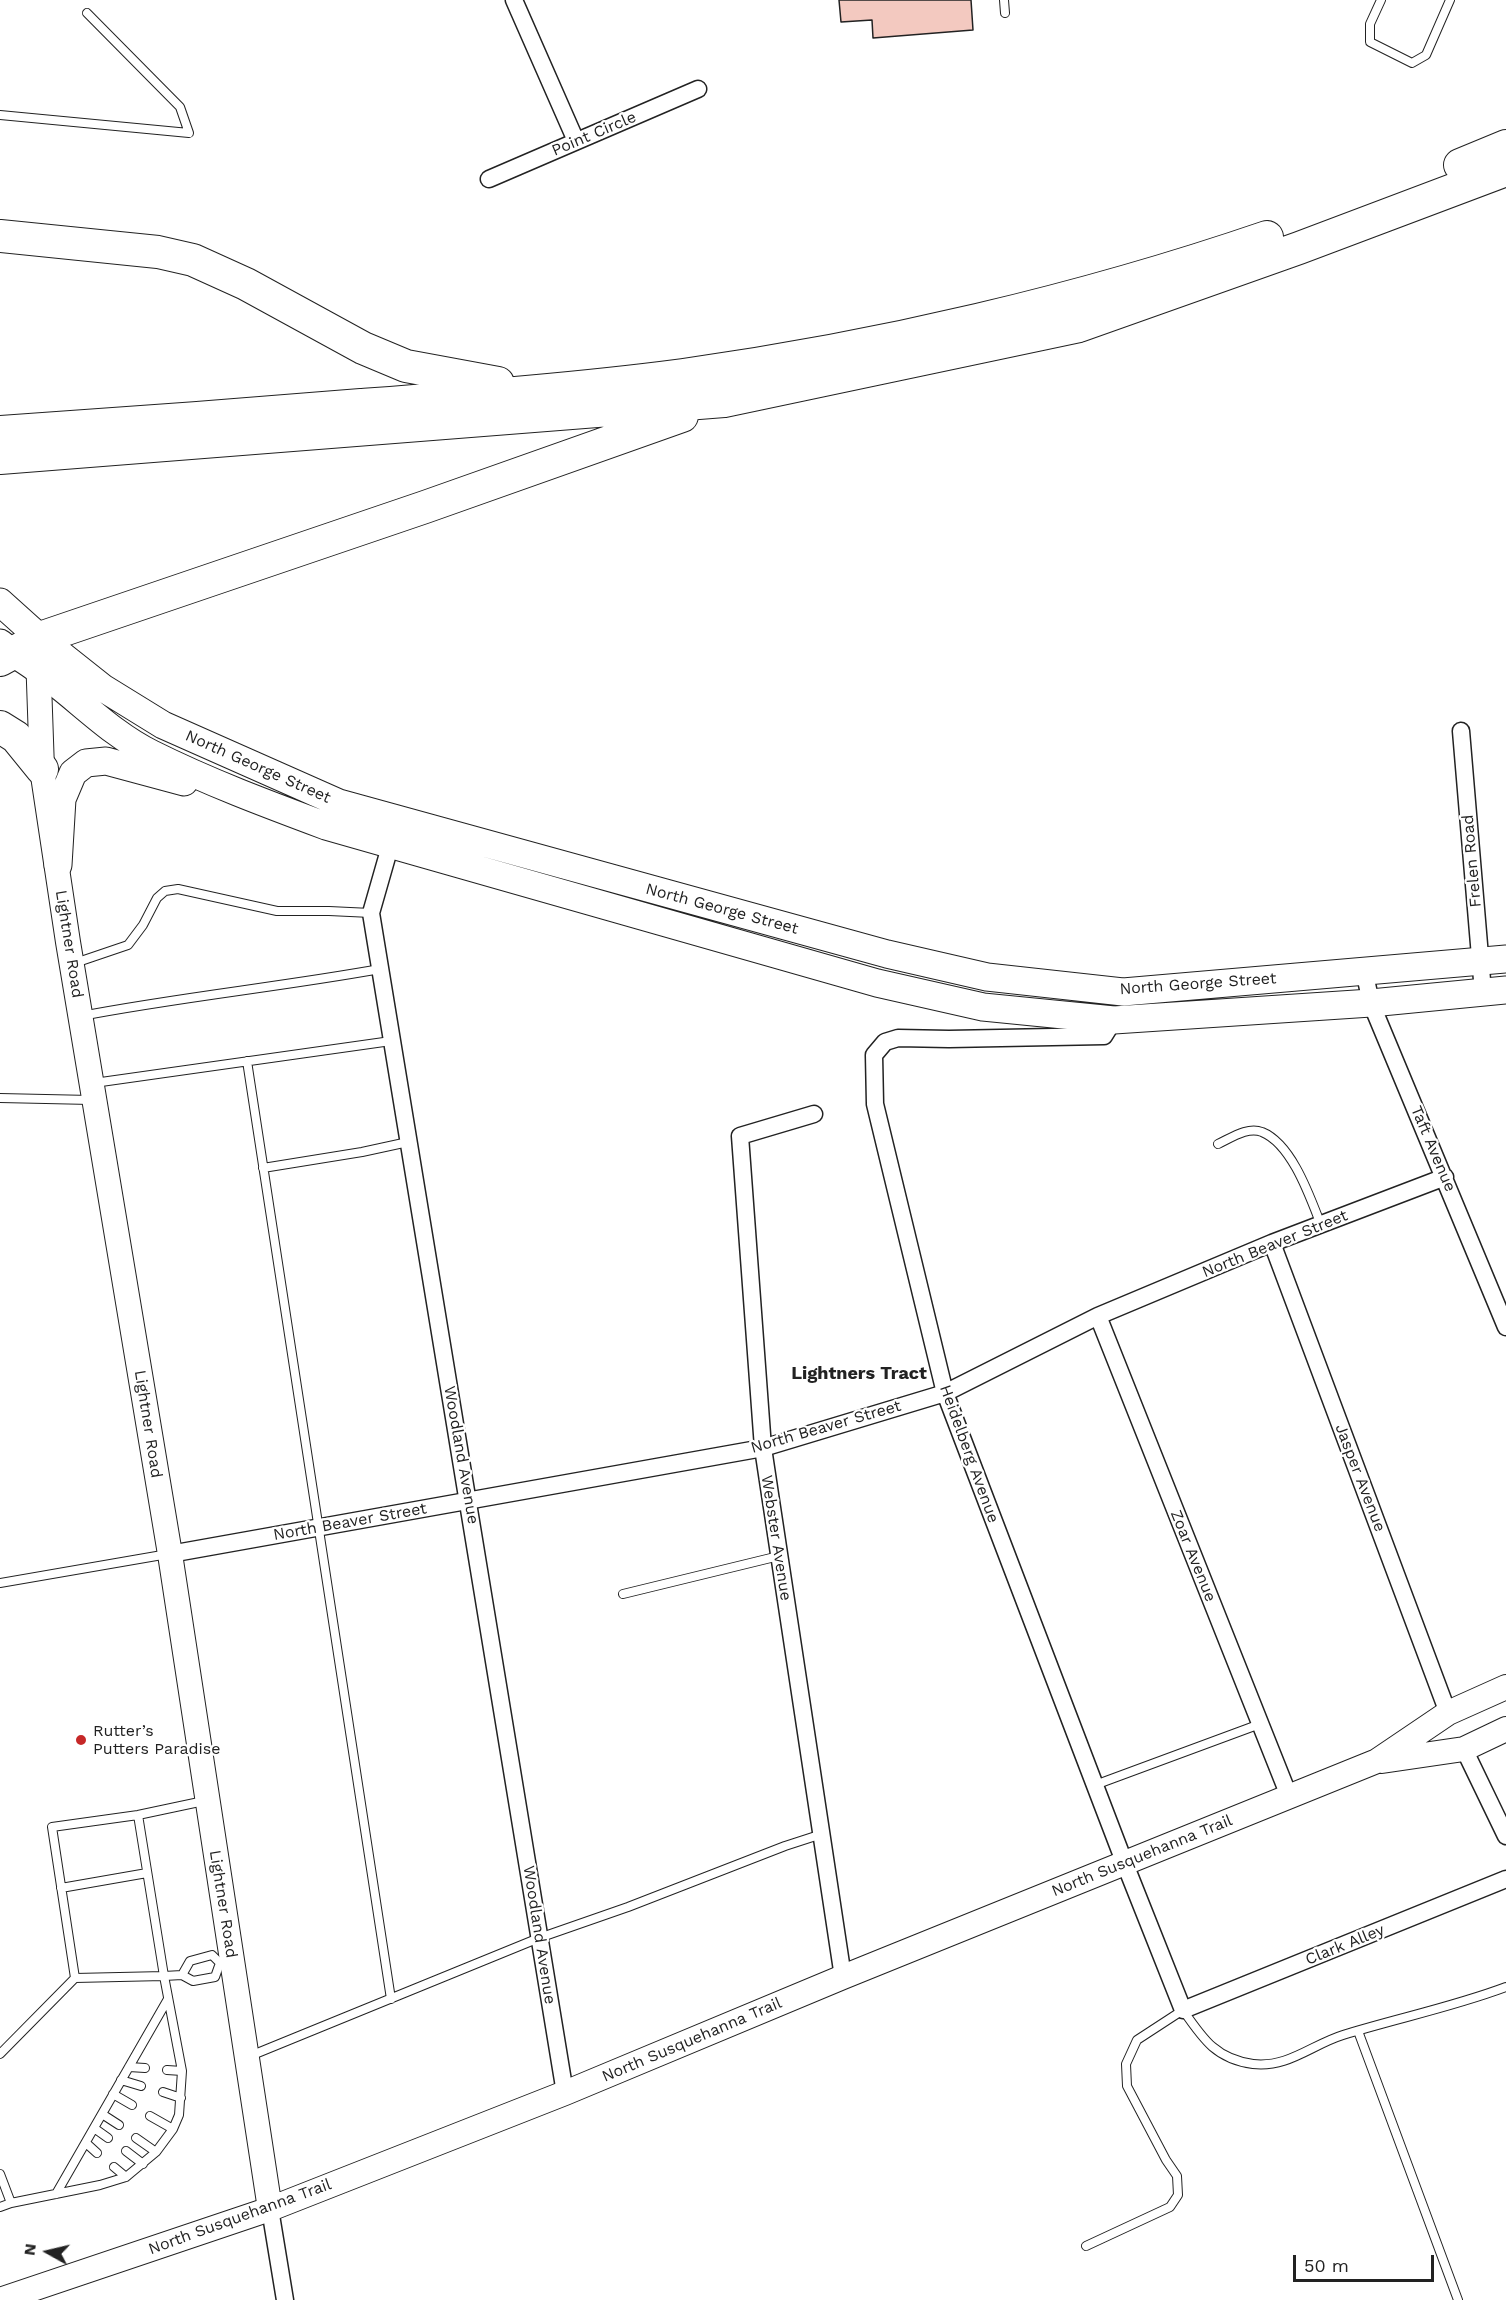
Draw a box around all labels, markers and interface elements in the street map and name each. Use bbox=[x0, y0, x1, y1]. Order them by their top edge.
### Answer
street label: Point Circle bbox=[549, 108, 639, 160]
street label: North George Street bbox=[182, 726, 334, 808]
street label: Frelen Road bbox=[1458, 814, 1486, 908]
street label: North George Street bbox=[644, 879, 800, 939]
street label: Lightner Road bbox=[51, 889, 87, 999]
street label: North George Street bbox=[1119, 969, 1277, 999]
street label: Taft Avenue bbox=[1406, 1103, 1460, 1195]
street label: North Beaver Street bbox=[1199, 1206, 1351, 1282]
district label: Lightners Tract bbox=[791, 1363, 927, 1385]
street label: Lightner Road bbox=[130, 1369, 166, 1479]
street label: Heidelberg Avenue bbox=[935, 1382, 1003, 1526]
street label: Woodland Avenue bbox=[439, 1384, 483, 1526]
street label: North Beaver Street bbox=[749, 1396, 903, 1458]
street label: Jasper Avenue bbox=[1331, 1421, 1389, 1535]
street label: Webster Avenue bbox=[757, 1474, 795, 1602]
street label: North Beaver Street bbox=[272, 1499, 428, 1545]
street label: Zoar Avenue bbox=[1166, 1507, 1220, 1605]
place label: Rutter’s Putters Paradise bbox=[93, 1721, 220, 1759]
marker: Rutter’s Putters Paradise bbox=[74, 1733, 88, 1747]
street label: North Susquehanna Trail bbox=[1049, 1811, 1235, 1901]
street label: Lightner Road bbox=[205, 1849, 241, 1959]
street label: Woodland Avenue bbox=[519, 1864, 559, 2006]
street label: Clark Alley bbox=[1303, 1920, 1387, 1970]
street label: North Susquehanna Trail bbox=[599, 1993, 785, 2087]
street label: North Susquehanna Trail bbox=[146, 2175, 334, 2259]
north arrow bbox=[18, 2222, 78, 2282]
text: N bbox=[19, 2242, 40, 2257]
scale bar bbox=[1296, 2243, 1437, 2281]
text: 50 m bbox=[1304, 2255, 1349, 2276]

